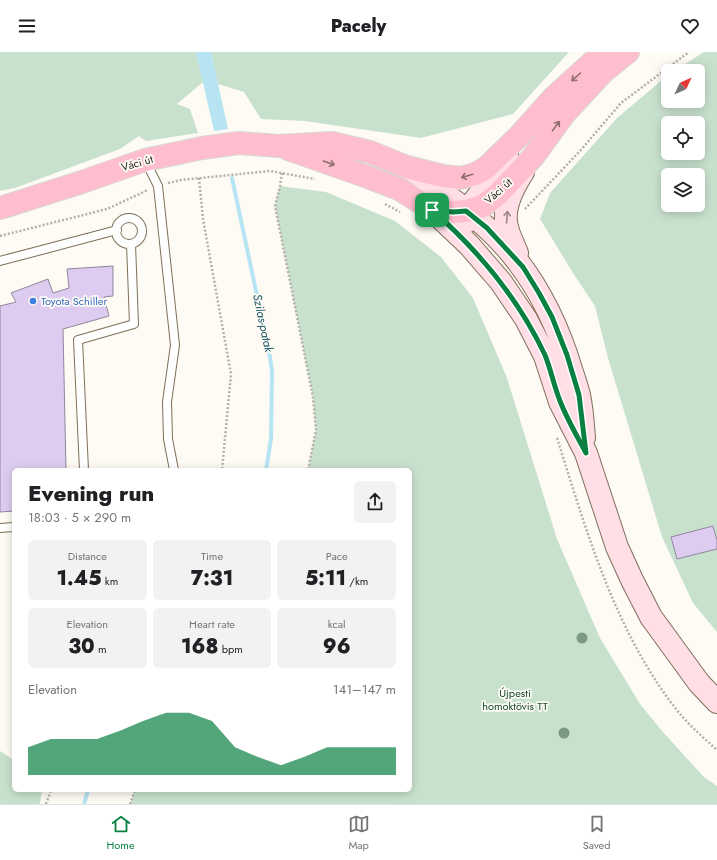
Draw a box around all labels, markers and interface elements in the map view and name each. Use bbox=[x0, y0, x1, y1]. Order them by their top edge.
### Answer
text: Pacely bbox=[331, 13, 386, 39]
icon: menu bbox=[16, 15, 38, 37]
icon: heart bbox=[679, 15, 701, 37]
north arrow bbox=[661, 64, 705, 108]
map controls bbox=[661, 64, 705, 212]
one-way arrow bbox=[571, 73, 581, 82]
button: locate bbox=[661, 116, 705, 160]
one-way arrow bbox=[552, 120, 560, 131]
street label: Váci út bbox=[119, 151, 155, 175]
one-way arrow bbox=[322, 160, 334, 168]
button: layers bbox=[661, 168, 705, 212]
one-way arrow bbox=[460, 173, 473, 180]
street label: Váci út bbox=[481, 174, 516, 208]
pin bbox=[415, 193, 449, 227]
icon: arrive bbox=[421, 199, 443, 221]
one-way arrow bbox=[503, 211, 510, 224]
water label: Szilas-patak bbox=[248, 292, 278, 355]
place label: Toyota Schiller bbox=[41, 293, 107, 309]
marker: Toyota Schiller bbox=[28, 296, 38, 306]
text: Evening run bbox=[28, 477, 154, 509]
button: share bbox=[354, 481, 396, 523]
text: 18:03 · 5 × 290 m bbox=[28, 508, 131, 527]
text: Distance bbox=[68, 548, 107, 564]
text: Time bbox=[201, 548, 223, 564]
text: Pace bbox=[326, 548, 348, 564]
text: 1.45 bbox=[56, 564, 102, 593]
text: 7:31 bbox=[191, 564, 233, 593]
text: 5:11 bbox=[305, 564, 346, 593]
text: km bbox=[102, 573, 118, 589]
text: /km bbox=[346, 573, 368, 589]
text: Elevation bbox=[67, 616, 108, 632]
text: Heart rate bbox=[189, 616, 235, 632]
text: kcal bbox=[328, 616, 346, 632]
text: 30 bbox=[68, 632, 95, 661]
text: 168 bbox=[181, 632, 219, 661]
text: 96 bbox=[323, 632, 351, 661]
text: m bbox=[95, 641, 107, 657]
text: bpm bbox=[219, 641, 243, 657]
text: Elevation bbox=[28, 680, 77, 699]
text: 141–147 m bbox=[333, 680, 396, 699]
park label: Újpesti homoktövis TT bbox=[482, 685, 548, 714]
tab: Home bbox=[107, 813, 135, 853]
tab: Map bbox=[348, 813, 370, 853]
tab: Saved bbox=[583, 813, 611, 853]

